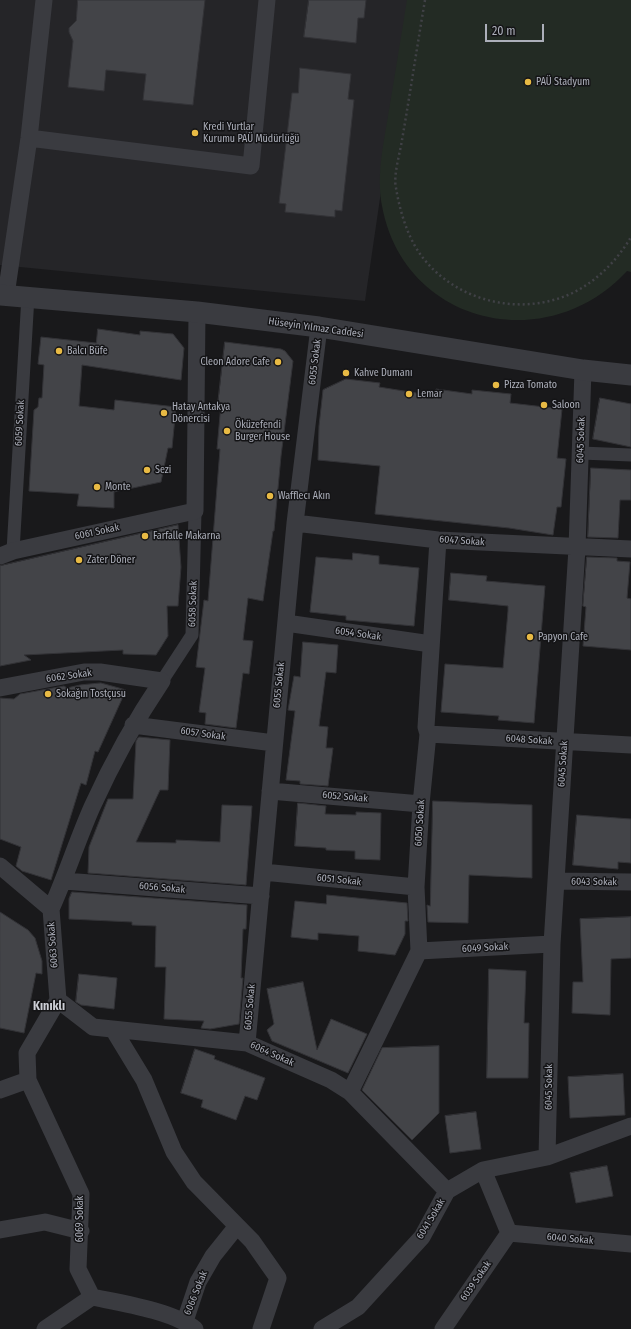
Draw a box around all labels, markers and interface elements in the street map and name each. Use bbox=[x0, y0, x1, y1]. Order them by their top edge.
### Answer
scale bar bbox=[487, 16, 546, 42]
text: 20 m bbox=[492, 24, 516, 38]
place label: PAÜ Stadyum bbox=[536, 76, 590, 88]
marker: PAÜ Stadyum bbox=[523, 77, 533, 87]
place label: Kredi Yurtlar Kurumu PAÜ Müdürlüğü bbox=[203, 121, 300, 144]
marker: Kredi Yurtlar Kurumu PAÜ Müdürlüğü bbox=[190, 128, 200, 138]
street label: Hüseyin Yılmaz Caddesi bbox=[268, 315, 364, 341]
street label: 6055 Sokak bbox=[306, 338, 324, 386]
place label: Balcı Büfe bbox=[67, 345, 108, 357]
marker: Balcı Büfe bbox=[54, 346, 64, 356]
place label: Cleon Adore Cafe bbox=[200, 356, 270, 368]
marker: Cleon Adore Cafe bbox=[273, 357, 283, 367]
place label: Kahve Dumanı bbox=[354, 367, 412, 379]
marker: Kahve Dumanı bbox=[341, 368, 351, 378]
place label: Pizza Tomato bbox=[504, 379, 557, 391]
marker: Pizza Tomato bbox=[491, 380, 501, 390]
place label: Lemar bbox=[417, 388, 442, 400]
marker: Lemar bbox=[404, 389, 414, 399]
place label: Saloon bbox=[552, 399, 580, 411]
street label: 6059 Sokak bbox=[13, 400, 27, 446]
marker: Saloon bbox=[539, 400, 549, 410]
place label: Hatay Antakya Dönercisi bbox=[172, 401, 230, 424]
marker: Hatay Antakya Dönercisi bbox=[159, 408, 169, 418]
street label: 6045 Sokak bbox=[574, 417, 588, 463]
place label: Öküzefendi Burger House bbox=[235, 419, 290, 442]
marker: Öküzefendi Burger House bbox=[222, 426, 232, 436]
place label: Sezi bbox=[155, 464, 171, 476]
marker: Sezi bbox=[142, 465, 152, 475]
place label: Monte bbox=[105, 481, 131, 493]
marker: Monte bbox=[92, 482, 102, 492]
place label: Wafflecı Akın bbox=[278, 490, 330, 502]
marker: Wafflecı Akın bbox=[265, 491, 275, 501]
street label: 6061 Sokak bbox=[74, 521, 120, 543]
place label: Farfalle Makarna bbox=[153, 530, 220, 542]
marker: Farfalle Makarna bbox=[140, 531, 150, 541]
street label: 6047 Sokak bbox=[439, 533, 485, 549]
place label: Zater Döner bbox=[87, 554, 135, 566]
marker: Zater Döner bbox=[74, 555, 84, 565]
street label: 6058 Sokak bbox=[186, 581, 200, 627]
street label: 6054 Sokak bbox=[334, 625, 382, 643]
place label: Papyon Cafe bbox=[538, 631, 588, 643]
marker: Papyon Cafe bbox=[525, 632, 535, 642]
street label: 6055 Sokak bbox=[271, 662, 287, 708]
street label: 6062 Sokak bbox=[45, 667, 93, 685]
place label: Sokağın Tostçusu bbox=[56, 688, 126, 700]
marker: Sokağın Tostçusu bbox=[43, 689, 53, 699]
street label: 6057 Sokak bbox=[180, 725, 226, 743]
street label: 6048 Sokak bbox=[505, 732, 553, 748]
street label: 6045 Sokak bbox=[555, 741, 571, 787]
street label: 6052 Sokak bbox=[322, 789, 368, 805]
street label: 6050 Sokak bbox=[412, 799, 428, 847]
street label: 6051 Sokak bbox=[316, 872, 362, 888]
street label: 6043 Sokak bbox=[571, 876, 617, 888]
street label: 6056 Sokak bbox=[138, 880, 186, 896]
street label: 6063 Sokak bbox=[45, 922, 61, 968]
street label: 6049 Sokak bbox=[462, 941, 508, 955]
street label: 6055 Sokak bbox=[242, 984, 258, 1030]
district label: Kınıklı bbox=[33, 1000, 65, 1014]
street label: 6064 Sokak bbox=[248, 1039, 296, 1069]
street label: 6045 Sokak bbox=[543, 1064, 555, 1110]
street label: 6069 Sokak bbox=[74, 1196, 86, 1242]
street label: 6041 Sokak bbox=[414, 1197, 448, 1241]
street label: 6040 Sokak bbox=[546, 1231, 594, 1247]
street label: 6039 Sokak bbox=[458, 1259, 494, 1303]
street label: 6066 Sokak bbox=[182, 1269, 210, 1317]

